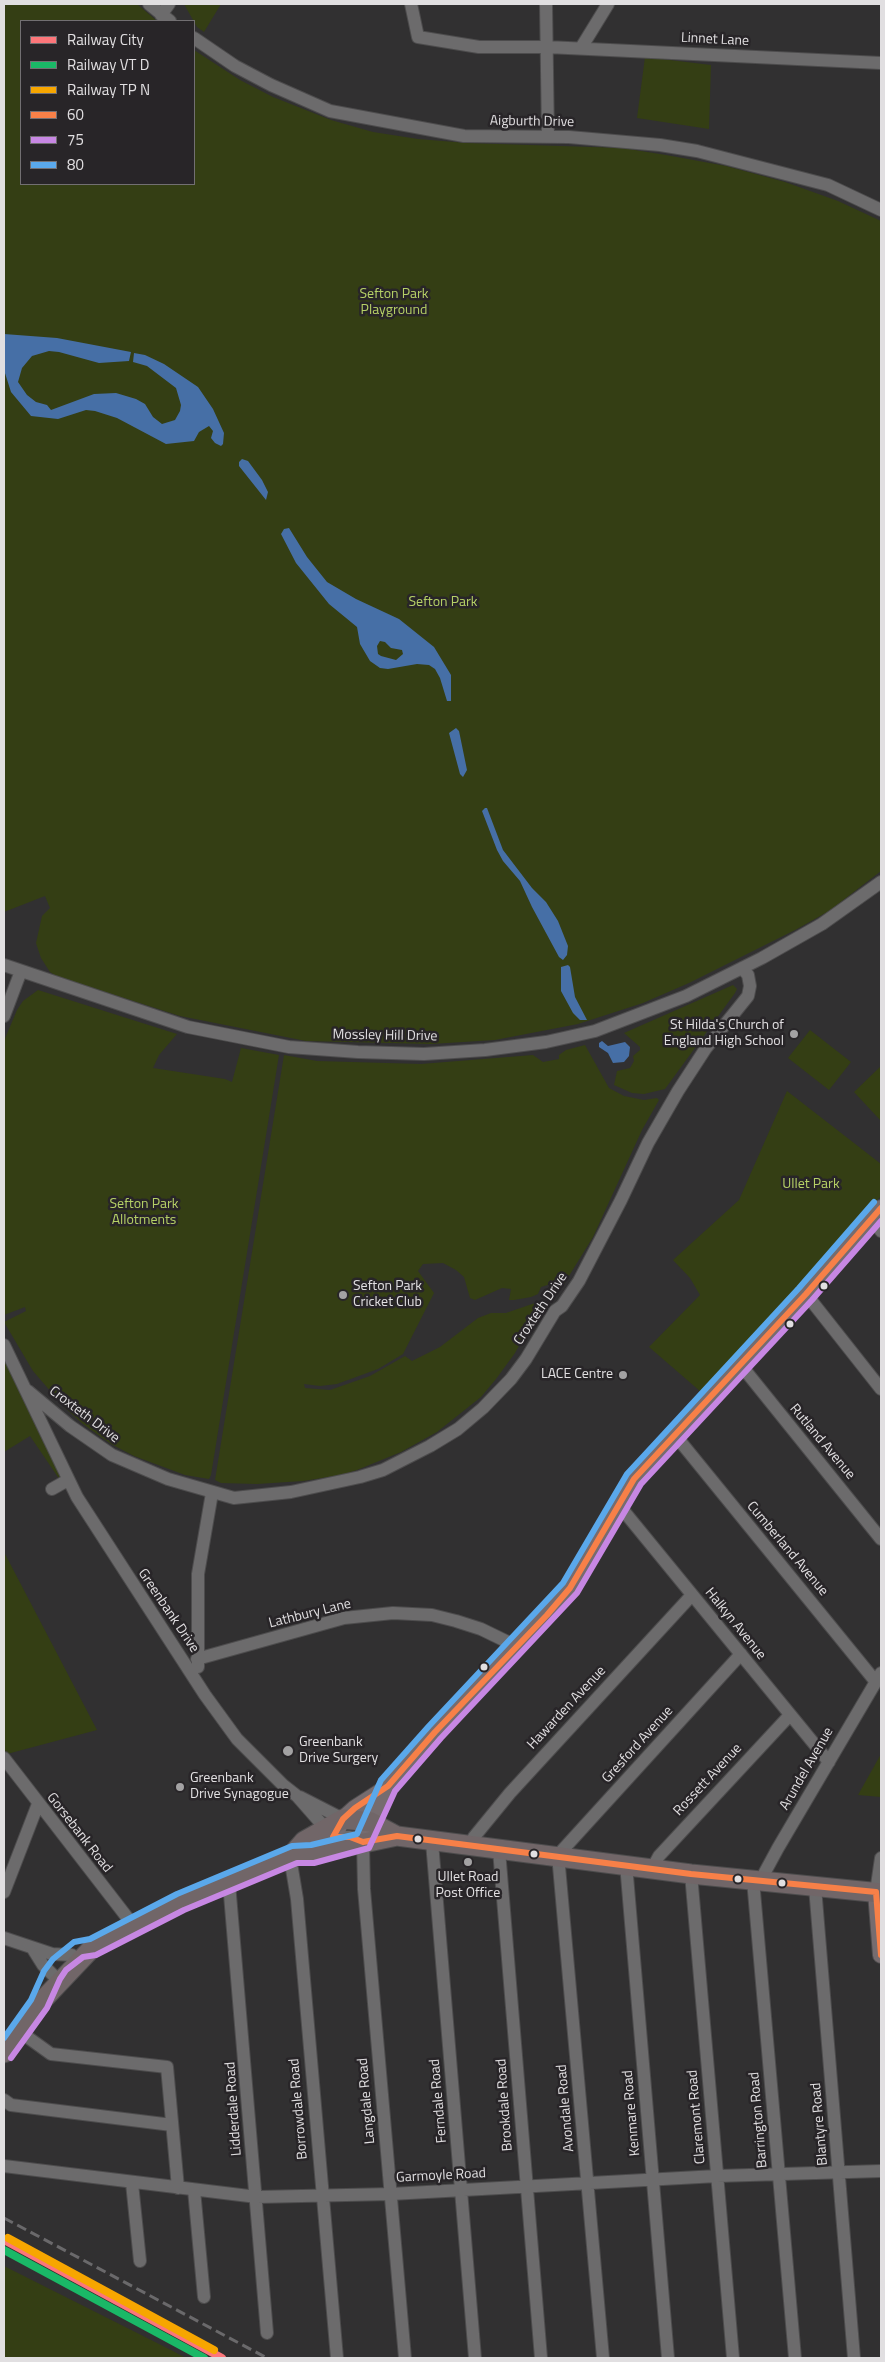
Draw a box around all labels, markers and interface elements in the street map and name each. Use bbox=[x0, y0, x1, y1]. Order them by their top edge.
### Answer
legend bbox=[20, 20, 195, 185]
text: Railway City bbox=[67, 28, 144, 51]
street label: Linnet Lane bbox=[681, 30, 749, 50]
text: Railway VT D bbox=[67, 53, 149, 76]
text: Railway TP N bbox=[67, 78, 150, 101]
text: 60 bbox=[67, 103, 84, 126]
street label: Aigburth Drive bbox=[490, 113, 574, 131]
text: 75 bbox=[67, 128, 84, 151]
text: 80 bbox=[67, 153, 84, 176]
park label: Sefton Park Playground bbox=[360, 287, 428, 320]
park label: Sefton Park bbox=[409, 595, 477, 611]
place label: St Hilda's Church of England High School bbox=[664, 1018, 784, 1050]
street label: Mossley Hill Drive bbox=[332, 1027, 438, 1045]
marker: St Hilda's Church of England High School bbox=[788, 1028, 800, 1040]
park label: Ullet Park bbox=[782, 1177, 840, 1193]
park label: Sefton Park Allotments bbox=[110, 1197, 178, 1230]
street label: Croxteth Drive bbox=[511, 1270, 571, 1348]
place label: Sefton Park Cricket Club bbox=[353, 1279, 422, 1311]
unlabelled marker bbox=[819, 1281, 829, 1291]
marker: Sefton Park Cricket Club bbox=[337, 1289, 349, 1301]
unlabelled marker bbox=[785, 1319, 795, 1329]
place label: LACE Centre bbox=[541, 1367, 613, 1383]
marker: LACE Centre bbox=[617, 1369, 629, 1381]
street label: Croxteth Drive bbox=[45, 1383, 123, 1447]
street label: Rutland Avenue bbox=[786, 1401, 858, 1483]
street label: Cumberland Avenue bbox=[743, 1498, 831, 1600]
street label: Greenbank Drive bbox=[134, 1566, 202, 1656]
street label: Halkyn Avenue bbox=[701, 1585, 769, 1663]
street label: Lathbury Lane bbox=[267, 1596, 353, 1632]
unlabelled marker bbox=[479, 1662, 489, 1672]
street label: Hawarden Avenue bbox=[524, 1663, 610, 1753]
street label: Gresford Avenue bbox=[599, 1703, 677, 1787]
street label: Arundel Avenue bbox=[777, 1725, 837, 1813]
place label: Greenbank Drive Surgery bbox=[299, 1735, 378, 1768]
street label: Rossett Avenue bbox=[670, 1740, 746, 1820]
marker: Greenbank Drive Surgery bbox=[281, 1744, 295, 1758]
place label: Greenbank Drive Synagogue bbox=[190, 1771, 289, 1804]
marker: Greenbank Drive Synagogue bbox=[174, 1781, 186, 1793]
street label: Gorsebank Road bbox=[43, 1790, 115, 1876]
unlabelled marker bbox=[413, 1834, 423, 1844]
unlabelled marker bbox=[529, 1849, 539, 1859]
marker: Ullet Road Post Office bbox=[462, 1856, 474, 1868]
place label: Ullet Road Post Office bbox=[436, 1870, 500, 1902]
unlabelled marker bbox=[733, 1874, 743, 1884]
unlabelled marker bbox=[777, 1878, 787, 1888]
street label: Langdale Road bbox=[355, 2057, 379, 2145]
street label: Borrowdale Road bbox=[286, 2058, 312, 2160]
street label: Ferndale Road bbox=[427, 2058, 451, 2144]
street label: Brookdale Road bbox=[493, 2058, 517, 2152]
street label: Lidderdale Road bbox=[222, 2061, 246, 2157]
street label: Avondale Road bbox=[554, 2064, 578, 2152]
street label: Kenmare Road bbox=[620, 2069, 644, 2157]
street label: Claremont Road bbox=[685, 2069, 709, 2165]
street label: Barrington Road bbox=[746, 2071, 772, 2169]
street label: Blantyre Road bbox=[808, 2082, 832, 2166]
street label: Garmoyle Road bbox=[396, 2165, 486, 2187]

